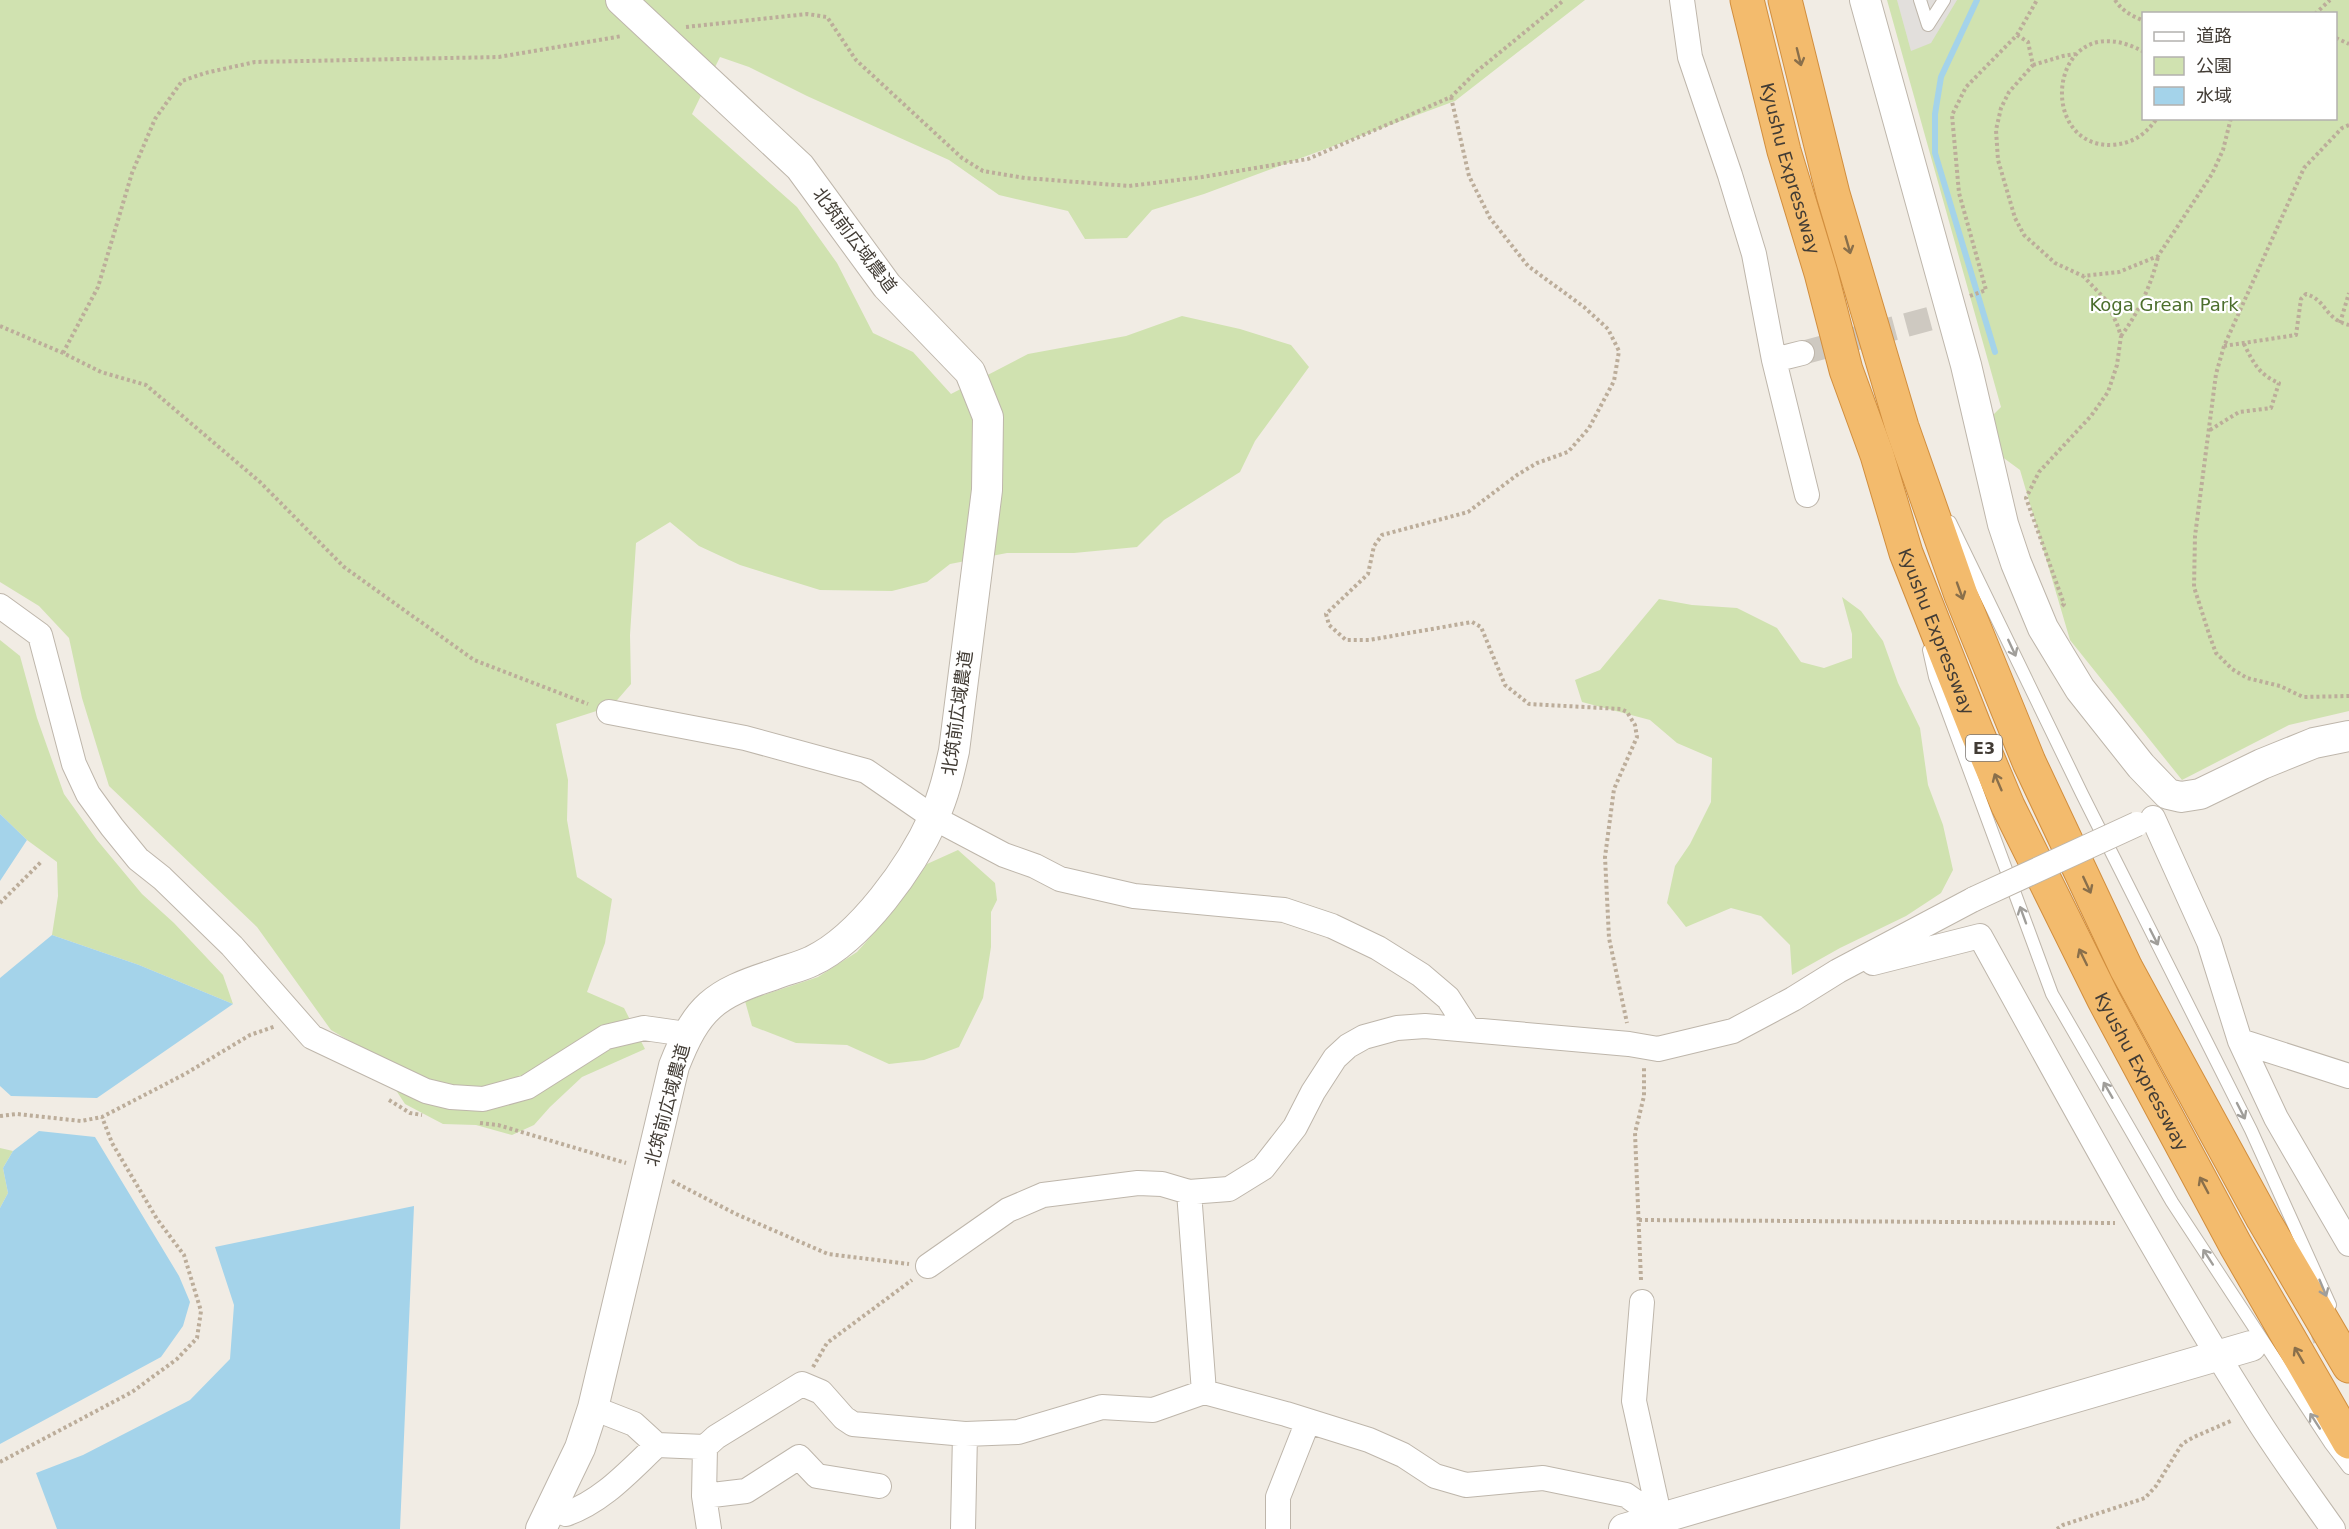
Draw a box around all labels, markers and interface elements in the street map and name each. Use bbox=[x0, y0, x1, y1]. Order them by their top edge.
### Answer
legend bbox=[2142, 12, 2337, 120]
text: 道路 bbox=[2196, 25, 2232, 46]
one-way arrow bbox=[1794, 47, 1805, 66]
text: 公園 bbox=[2196, 55, 2232, 76]
street label: Kyushu Expressway bbox=[1757, 80, 1825, 257]
text: 水域 bbox=[2196, 85, 2232, 106]
street label: 北筑前広域農道 bbox=[809, 183, 901, 297]
one-way arrow bbox=[1843, 236, 1854, 255]
park label: Koga Grean Park bbox=[2089, 294, 2239, 315]
street label: Kyushu Expressway bbox=[1895, 545, 1979, 718]
one-way arrow bbox=[1955, 581, 1966, 599]
one-way arrow bbox=[2007, 639, 2019, 657]
street label: 北筑前広域農道 bbox=[938, 649, 976, 777]
road number: E3 bbox=[1966, 735, 2002, 761]
one-way arrow bbox=[1992, 773, 2003, 791]
one-way arrow bbox=[2081, 876, 2093, 894]
one-way arrow bbox=[2017, 907, 2028, 925]
one-way arrow bbox=[2148, 927, 2160, 945]
one-way arrow bbox=[2076, 949, 2088, 967]
street label: Kyushu Expressway bbox=[2091, 988, 2194, 1155]
street label: 北筑前広域農道 bbox=[641, 1041, 693, 1169]
one-way arrow bbox=[2102, 1082, 2114, 1099]
one-way arrow bbox=[2236, 1101, 2248, 1119]
one-way arrow bbox=[2198, 1177, 2210, 1194]
one-way arrow bbox=[2202, 1249, 2214, 1266]
one-way arrow bbox=[2318, 1278, 2329, 1297]
one-way arrow bbox=[2293, 1347, 2305, 1364]
one-way arrow bbox=[2309, 1413, 2321, 1429]

